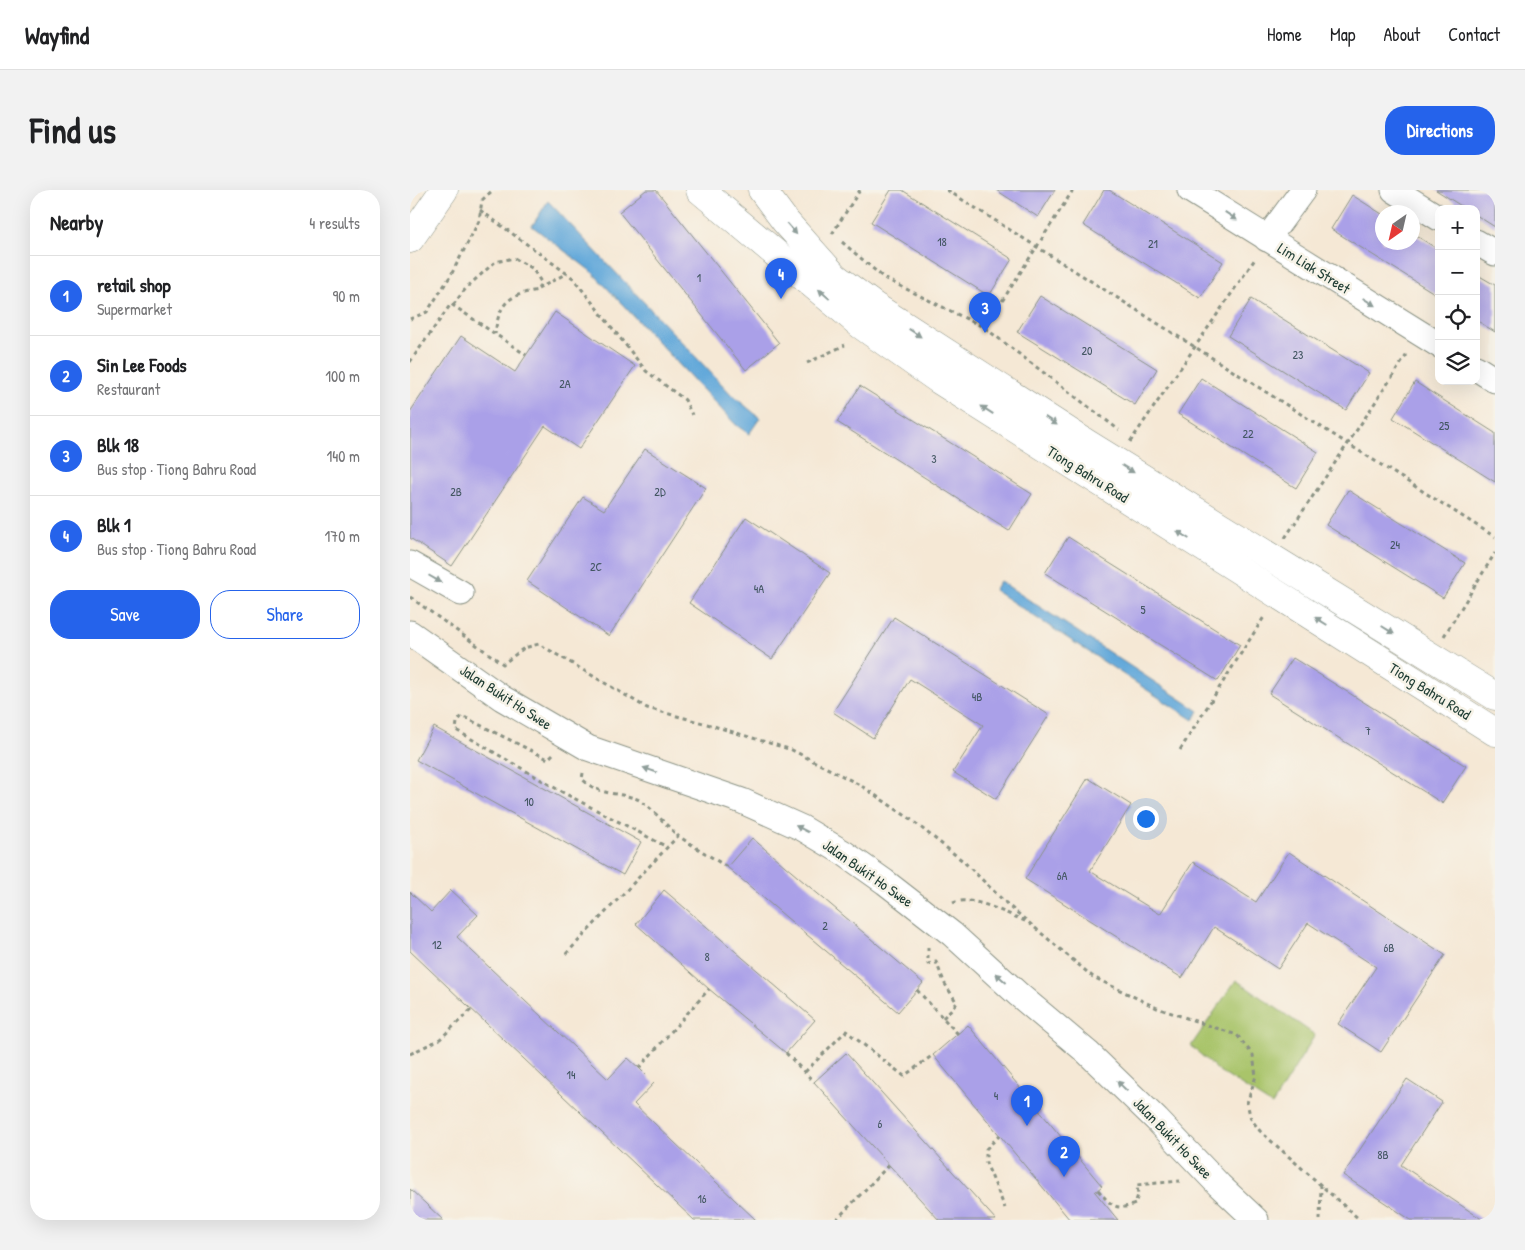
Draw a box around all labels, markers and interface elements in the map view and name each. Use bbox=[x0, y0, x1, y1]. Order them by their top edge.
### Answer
text: Wayfind bbox=[25, 19, 89, 51]
text: Home bbox=[1267, 22, 1302, 47]
text: Map bbox=[1330, 22, 1355, 47]
text: About bbox=[1383, 22, 1420, 47]
text: Contact bbox=[1448, 22, 1500, 47]
button: Directions bbox=[1385, 106, 1495, 155]
text: Find us bbox=[30, 107, 116, 154]
north arrow bbox=[1375, 205, 1420, 250]
map controls bbox=[1435, 205, 1480, 385]
button: + bbox=[1435, 205, 1480, 250]
text: Nearby bbox=[50, 208, 103, 237]
text: 4 results bbox=[309, 212, 360, 234]
one-way arrow bbox=[1225, 212, 1238, 221]
one-way arrow bbox=[786, 222, 797, 235]
house number: 18 bbox=[937, 233, 947, 250]
house number: 21 bbox=[1148, 235, 1158, 252]
street label: Lim Liak Street bbox=[1274, 237, 1355, 299]
button: − bbox=[1435, 250, 1480, 295]
pin: 4 bbox=[765, 258, 797, 299]
house number: 1 bbox=[697, 269, 701, 286]
text: retail shop bbox=[97, 272, 171, 298]
text: 1 bbox=[63, 285, 69, 307]
text: 90 m bbox=[332, 285, 360, 307]
one-way arrow bbox=[817, 288, 830, 299]
pin: 3 bbox=[969, 292, 1001, 333]
button: locate bbox=[1435, 295, 1480, 340]
text: Supermarket bbox=[97, 298, 172, 320]
one-way arrow bbox=[1362, 298, 1376, 307]
one-way arrow bbox=[908, 328, 922, 337]
button: layers bbox=[1435, 340, 1480, 385]
house number: 20 bbox=[1082, 342, 1093, 359]
house number: 23 bbox=[1293, 346, 1304, 363]
text: Sin Lee Foods bbox=[97, 352, 187, 378]
text: 2 bbox=[62, 365, 70, 387]
text: 100 m bbox=[325, 365, 360, 387]
house number: 2A bbox=[559, 375, 571, 392]
text: Restaurant bbox=[97, 378, 160, 400]
one-way arrow bbox=[980, 405, 993, 415]
one-way arrow bbox=[1045, 416, 1058, 426]
house number: 25 bbox=[1439, 417, 1449, 434]
house number: 22 bbox=[1242, 425, 1254, 442]
text: Blk 18 bbox=[97, 432, 139, 458]
street label: Tiong Bahru Road bbox=[1043, 440, 1133, 508]
text: 3 bbox=[62, 445, 70, 467]
text: 140 m bbox=[326, 445, 360, 467]
house number: 3 bbox=[931, 450, 937, 467]
text: Bus stop · Tiong Bahru Road bbox=[97, 458, 256, 480]
one-way arrow bbox=[1121, 464, 1134, 473]
house number: 2B bbox=[450, 483, 462, 500]
house number: 2D bbox=[654, 483, 666, 500]
text: Blk 1 bbox=[97, 512, 131, 538]
text: 4 bbox=[63, 525, 69, 547]
text: 170 m bbox=[325, 525, 360, 547]
one-way arrow bbox=[1177, 530, 1190, 539]
house number: 24 bbox=[1390, 536, 1401, 553]
text: Bus stop · Tiong Bahru Road bbox=[97, 538, 256, 560]
house number: 2C bbox=[590, 558, 603, 575]
one-way arrow bbox=[429, 574, 442, 583]
house number: 4A bbox=[754, 580, 764, 597]
button: Save bbox=[50, 590, 200, 639]
button: Share bbox=[210, 590, 360, 639]
house number: 5 bbox=[1140, 601, 1146, 618]
one-way arrow bbox=[1314, 617, 1327, 626]
one-way arrow bbox=[1381, 625, 1394, 634]
street label: Tiong Bahru Road bbox=[1385, 657, 1475, 725]
street label: Jalan Bukit Ho Swee bbox=[456, 659, 556, 735]
house number: 4B bbox=[972, 688, 982, 705]
house number: 7 bbox=[1365, 722, 1371, 739]
one-way arrow bbox=[643, 766, 658, 773]
house number: 10 bbox=[524, 793, 534, 810]
your location bbox=[1133, 806, 1159, 832]
one-way arrow bbox=[794, 825, 809, 833]
street label: Jalan Bukit Ho Swee bbox=[819, 834, 917, 912]
house number: 6A bbox=[1057, 867, 1067, 884]
house number: 2 bbox=[822, 917, 828, 934]
house number: 12 bbox=[432, 936, 442, 953]
house number: 6B bbox=[1384, 939, 1394, 956]
house number: 8 bbox=[704, 948, 710, 965]
one-way arrow bbox=[994, 973, 1007, 984]
house number: 14 bbox=[567, 1066, 576, 1083]
one-way arrow bbox=[1116, 1080, 1128, 1092]
pin: 1 bbox=[1011, 1085, 1043, 1126]
house number: 4 bbox=[994, 1087, 999, 1104]
street label: Jalan Bukit Ho Swee bbox=[1129, 1093, 1217, 1183]
house number: 6 bbox=[878, 1115, 883, 1132]
pin: 2 bbox=[1048, 1136, 1080, 1177]
house number: 8B bbox=[1377, 1146, 1389, 1163]
house number: 16 bbox=[697, 1190, 707, 1207]

